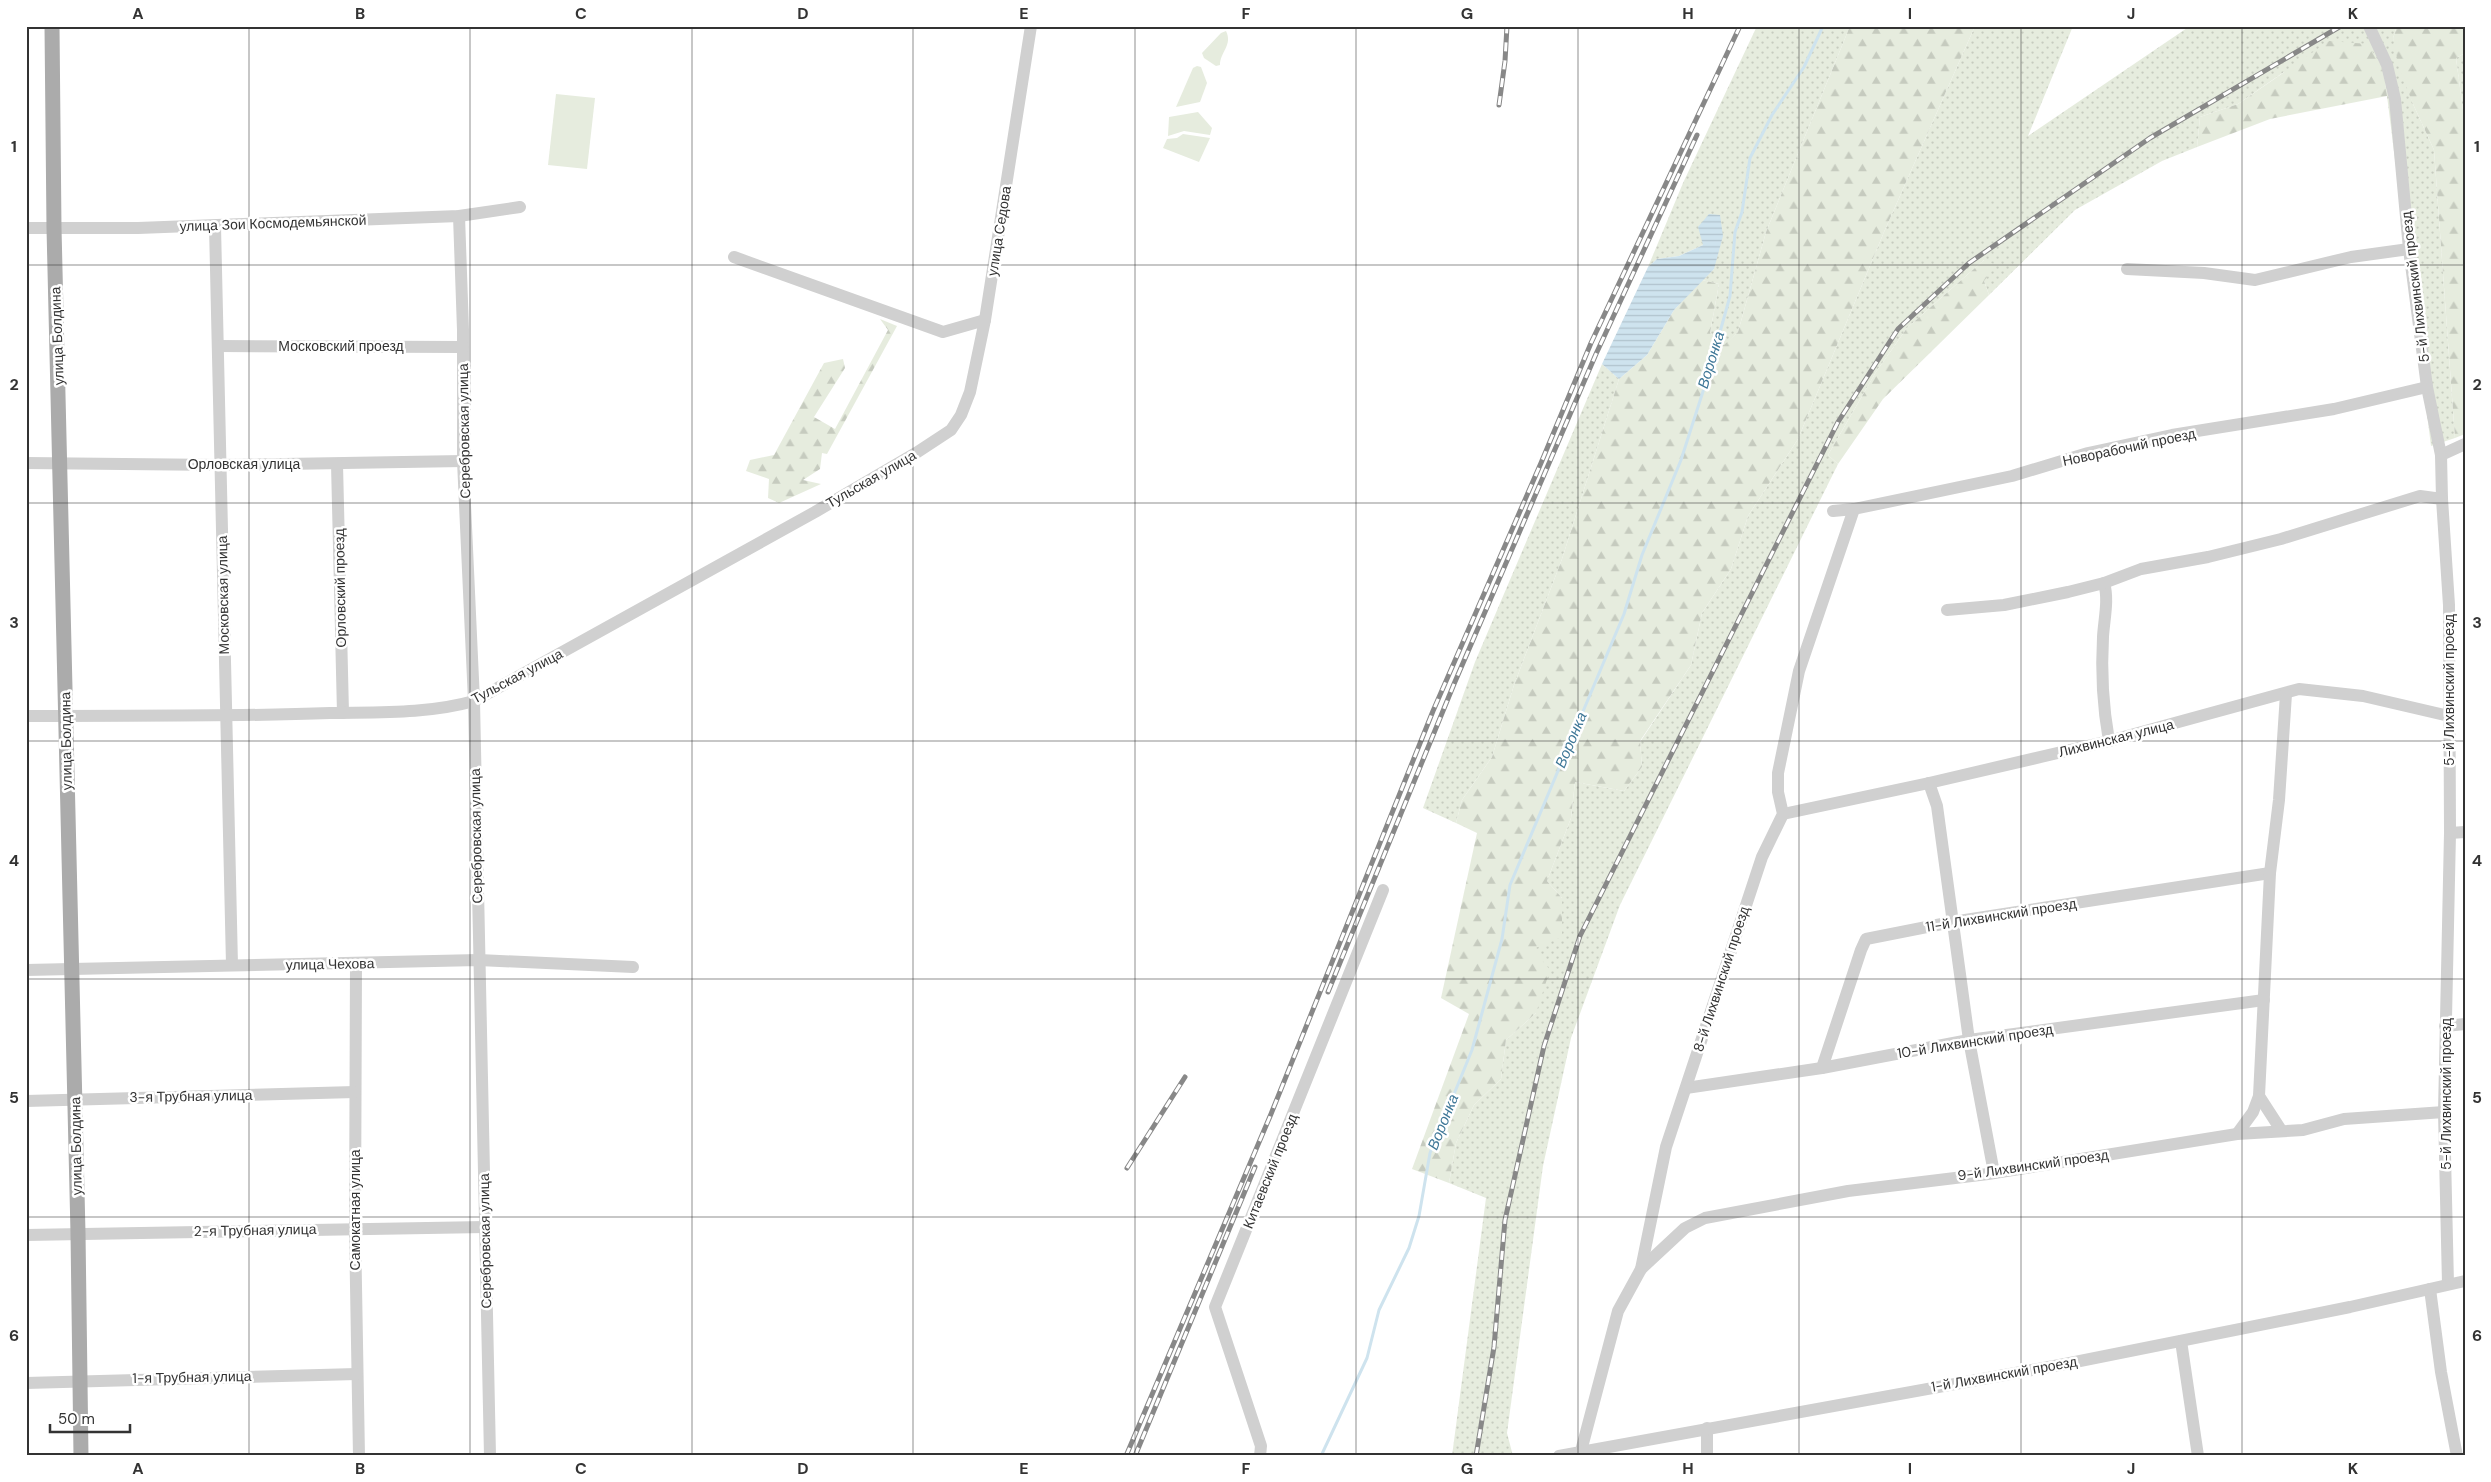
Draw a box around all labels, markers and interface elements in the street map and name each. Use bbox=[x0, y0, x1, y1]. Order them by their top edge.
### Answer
text: A bbox=[132, 3, 144, 24]
text: B bbox=[355, 3, 365, 24]
text: C bbox=[575, 3, 587, 24]
text: D bbox=[797, 3, 809, 24]
text: E bbox=[1019, 3, 1029, 24]
text: F bbox=[1242, 3, 1251, 24]
text: G bbox=[1461, 3, 1473, 24]
text: H bbox=[1682, 3, 1694, 24]
text: I bbox=[1908, 3, 1912, 24]
text: J bbox=[2127, 3, 2135, 24]
text: K bbox=[2348, 3, 2359, 24]
text: 1 bbox=[11, 136, 17, 157]
text: 1 bbox=[2474, 136, 2480, 157]
street label: улица Седова bbox=[983, 185, 1015, 277]
street label: 5-й Лихвинский проезд bbox=[2397, 210, 2433, 364]
street label: улица Зои Космодемьянской bbox=[179, 211, 367, 235]
street label: улица Болдина bbox=[46, 286, 68, 386]
water label: Воронка bbox=[1693, 329, 1729, 391]
street label: Московский проезд bbox=[278, 337, 404, 355]
street label: Серебровская улица bbox=[454, 363, 474, 499]
text: 2 bbox=[9, 374, 19, 395]
text: 2 bbox=[2472, 374, 2482, 395]
street label: Новорабочий проезд bbox=[2061, 424, 2197, 470]
street label: Тульская улица bbox=[823, 446, 919, 512]
street label: Орловская улица bbox=[188, 455, 301, 473]
street label: Орловский проезд bbox=[330, 528, 350, 648]
street label: Московская улица bbox=[213, 535, 233, 655]
text: 3 bbox=[9, 612, 19, 633]
text: 3 bbox=[2472, 612, 2482, 633]
street label: 5-й Лихвинский проезд bbox=[2440, 614, 2458, 766]
street label: Тульская улица bbox=[468, 644, 566, 708]
street label: улица Болдина bbox=[56, 691, 76, 790]
water label: Воронка bbox=[1550, 709, 1592, 771]
street label: Лихвинская улица bbox=[2057, 715, 2176, 761]
street label: Серебровская улица bbox=[466, 768, 486, 904]
text: 4 bbox=[9, 850, 19, 871]
text: 4 bbox=[2472, 850, 2482, 871]
street label: 11-й Лихвинский проезд bbox=[1924, 894, 2078, 936]
street label: 8-й Лихвинский проезд bbox=[1689, 904, 1753, 1054]
street label: улица Чехова bbox=[285, 954, 375, 974]
street label: 5-й Лихвинский проезд bbox=[2437, 1018, 2455, 1170]
street label: 10-й Лихвинский проезд bbox=[1896, 1020, 2054, 1062]
street label: 3-я Трубная улица bbox=[129, 1086, 253, 1106]
text: 5 bbox=[9, 1087, 19, 1108]
text: 5 bbox=[2472, 1087, 2482, 1108]
water label: Воронка bbox=[1423, 1091, 1463, 1153]
street label: улица Болдина bbox=[66, 1096, 86, 1195]
street label: Китаевский проезд bbox=[1239, 1111, 1301, 1231]
street label: 9-й Лихвинский проезд bbox=[1956, 1145, 2110, 1185]
street label: Самокатная улица bbox=[346, 1149, 364, 1271]
street label: Серебровская улица bbox=[475, 1173, 495, 1309]
street label: 2-я Трубная улица bbox=[193, 1220, 317, 1240]
text: 6 bbox=[9, 1325, 19, 1346]
text: 6 bbox=[2472, 1325, 2482, 1346]
street label: 1-й Лихвинский проезд bbox=[1930, 1352, 2078, 1396]
street label: 1-я Трубная улица bbox=[132, 1367, 252, 1387]
scale bar bbox=[50, 1402, 130, 1434]
text: 50 m bbox=[58, 1409, 95, 1429]
text: A bbox=[132, 1458, 144, 1479]
text: B bbox=[355, 1458, 365, 1479]
text: C bbox=[575, 1458, 587, 1479]
text: D bbox=[797, 1458, 809, 1479]
text: E bbox=[1019, 1458, 1029, 1479]
text: F bbox=[1242, 1458, 1251, 1479]
text: G bbox=[1461, 1458, 1473, 1479]
text: H bbox=[1682, 1458, 1694, 1479]
text: I bbox=[1908, 1458, 1912, 1479]
text: J bbox=[2127, 1458, 2135, 1479]
text: K bbox=[2348, 1458, 2359, 1479]

